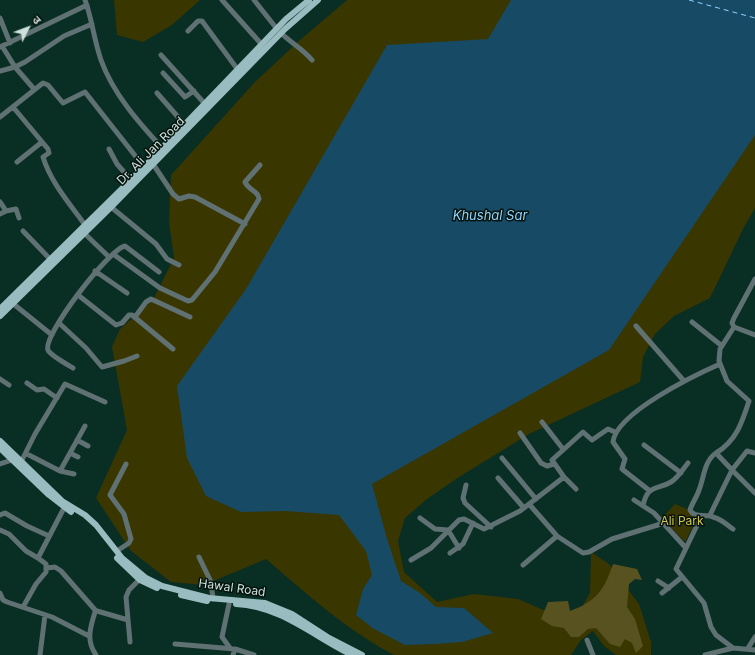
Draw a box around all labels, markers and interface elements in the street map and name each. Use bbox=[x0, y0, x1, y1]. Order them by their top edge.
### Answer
north arrow bbox=[8, 8, 48, 48]
text: उ bbox=[30, 13, 44, 27]
street label: Dr. Ali Jan Road bbox=[114, 114, 188, 188]
water label: Khushal Sar bbox=[453, 208, 527, 224]
park label: Ali Park bbox=[660, 514, 704, 528]
street label: Hawal Road bbox=[198, 576, 266, 600]

